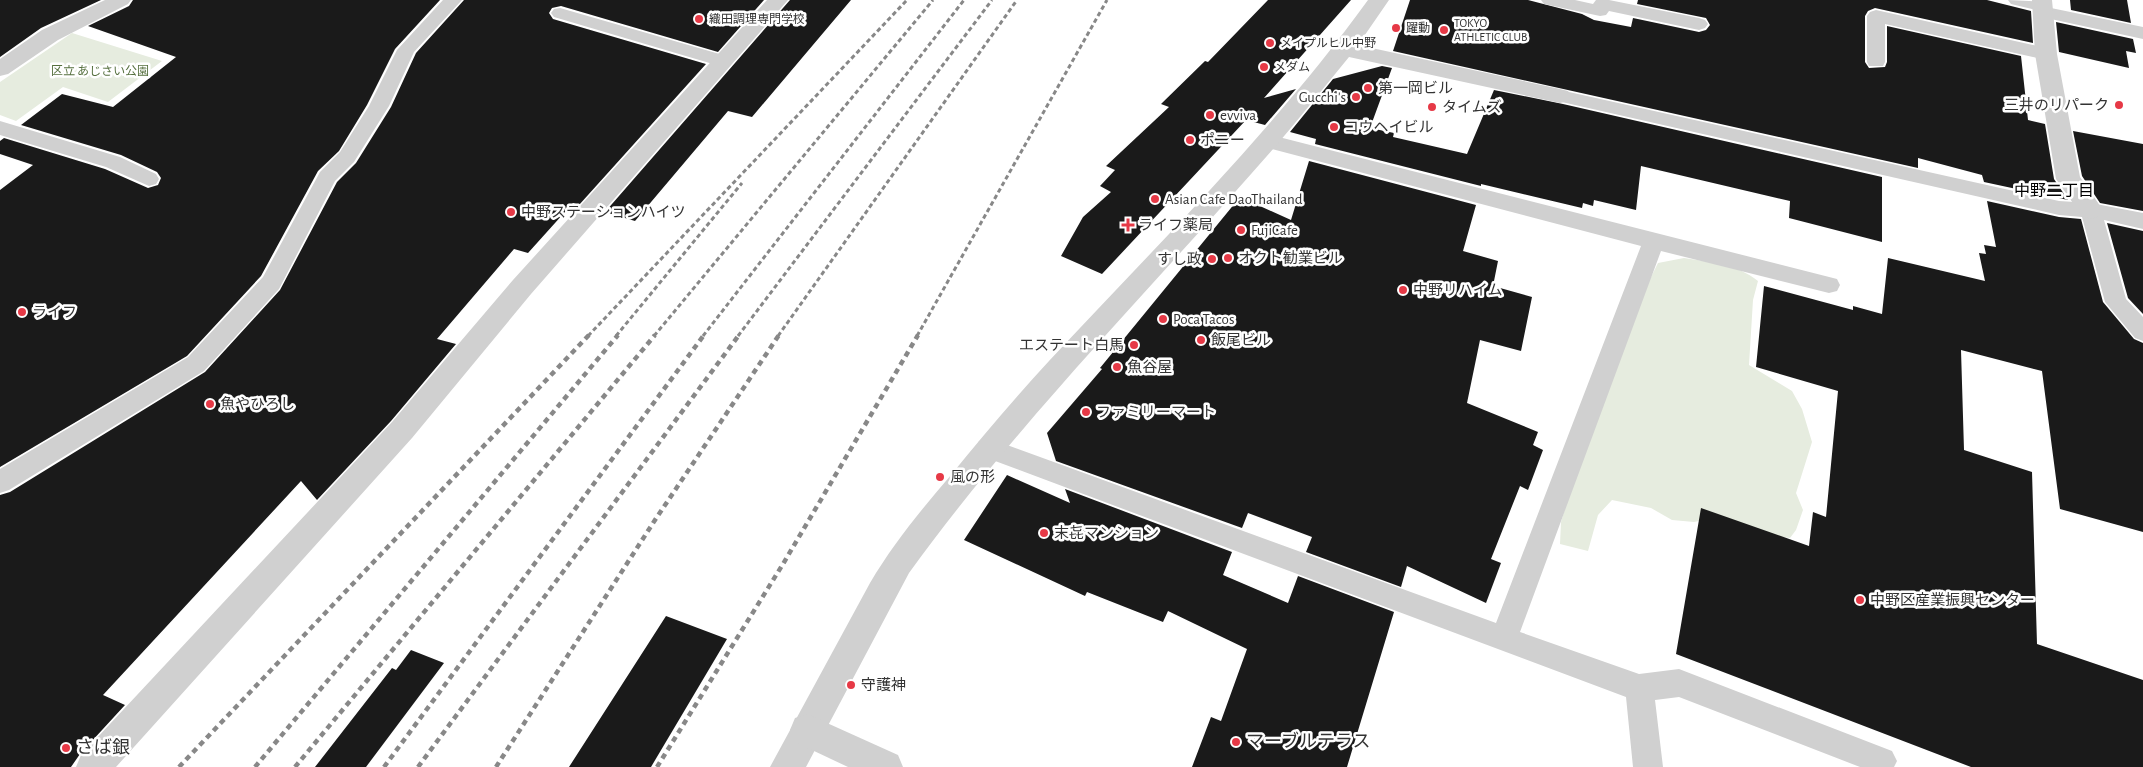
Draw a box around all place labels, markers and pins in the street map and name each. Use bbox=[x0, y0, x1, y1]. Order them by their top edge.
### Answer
place label: 織田調理専門学校 bbox=[709, 12, 805, 25]
marker: 織田調理専門学校 bbox=[693, 13, 705, 25]
place label: TOKYO ATHLETIC CLUB bbox=[1454, 17, 1527, 43]
place label: 躍動 bbox=[1406, 21, 1430, 34]
marker: 躍動 bbox=[1390, 22, 1402, 34]
marker: TOKYO ATHLETIC CLUB bbox=[1438, 24, 1450, 36]
place label: メイプルヒル中野 bbox=[1280, 36, 1376, 49]
marker: メイプルヒル中野 bbox=[1264, 37, 1276, 49]
place label: メダム bbox=[1274, 60, 1310, 73]
marker: メダム bbox=[1258, 61, 1270, 73]
place label: 第一岡ビル bbox=[1378, 80, 1453, 96]
marker: 第一岡ビル bbox=[1362, 82, 1374, 94]
place label: Gucchi's bbox=[1299, 90, 1346, 105]
marker: Gucchi's bbox=[1350, 91, 1362, 103]
place label: 三井のリパーク bbox=[2004, 96, 2109, 113]
place label: タイムズ bbox=[1442, 99, 1502, 115]
marker: 三井のリパーク bbox=[2113, 99, 2125, 111]
marker: タイムズ bbox=[1426, 101, 1438, 113]
place label: evviva bbox=[1220, 108, 1256, 123]
marker: evviva bbox=[1204, 109, 1216, 121]
place label: コウヘイビル bbox=[1344, 119, 1433, 135]
marker: コウヘイビル bbox=[1328, 121, 1340, 133]
place label: ポニー bbox=[1200, 132, 1245, 148]
marker: ポニー bbox=[1184, 134, 1196, 146]
place label: Asian Cafe DaoThailand bbox=[1165, 192, 1303, 207]
marker: Asian Cafe DaoThailand bbox=[1149, 193, 1161, 205]
place label: 中野ステーションハイツ bbox=[521, 204, 685, 220]
marker: 中野ステーションハイツ bbox=[505, 206, 517, 218]
place label: ライフ薬局 bbox=[1138, 217, 1213, 233]
marker: ライフ薬局 bbox=[1122, 219, 1134, 231]
place label: FujiCafe bbox=[1251, 223, 1298, 238]
marker: FujiCafe bbox=[1235, 224, 1247, 236]
place label: オクト勧業ビル bbox=[1238, 249, 1343, 266]
place label: すし政 bbox=[1157, 251, 1202, 267]
marker: オクト勧業ビル bbox=[1222, 252, 1234, 264]
marker: すし政 bbox=[1206, 253, 1218, 265]
place label: 中野リハイム bbox=[1413, 282, 1502, 298]
marker: 中野リハイム bbox=[1397, 284, 1409, 296]
place label: ライフ bbox=[32, 305, 77, 320]
marker: ライフ bbox=[16, 306, 28, 318]
place label: Poca Tacos bbox=[1173, 312, 1235, 327]
marker: Poca Tacos bbox=[1157, 313, 1169, 325]
place label: 飯尾ビル bbox=[1211, 332, 1271, 348]
marker: 飯尾ビル bbox=[1195, 334, 1207, 346]
place label: エステート白馬 bbox=[1019, 337, 1124, 353]
marker: エステート白馬 bbox=[1128, 339, 1140, 351]
place label: 魚谷屋 bbox=[1127, 358, 1172, 375]
marker: 魚谷屋 bbox=[1111, 361, 1123, 373]
place label: 魚やひろし bbox=[220, 395, 295, 412]
marker: 魚やひろし bbox=[204, 398, 216, 410]
place label: ファミリーマート bbox=[1096, 405, 1216, 420]
marker: ファミリーマート bbox=[1080, 406, 1092, 418]
place label: 風の形 bbox=[950, 469, 995, 485]
marker: 風の形 bbox=[934, 471, 946, 483]
place label: 末㐂マンション bbox=[1054, 525, 1159, 541]
marker: 末㐂マンション bbox=[1038, 527, 1050, 539]
place label: 中野区産業振興センター bbox=[1870, 592, 2035, 608]
marker: 中野区産業振興センター bbox=[1854, 594, 1866, 606]
place label: 守護神 bbox=[861, 677, 906, 693]
marker: 守護神 bbox=[845, 679, 857, 691]
place label: マーブルテラス bbox=[1246, 731, 1371, 751]
marker: マーブルテラス bbox=[1230, 736, 1242, 748]
place label: さば銀 bbox=[76, 738, 130, 757]
marker: さば銀 bbox=[60, 742, 72, 754]

